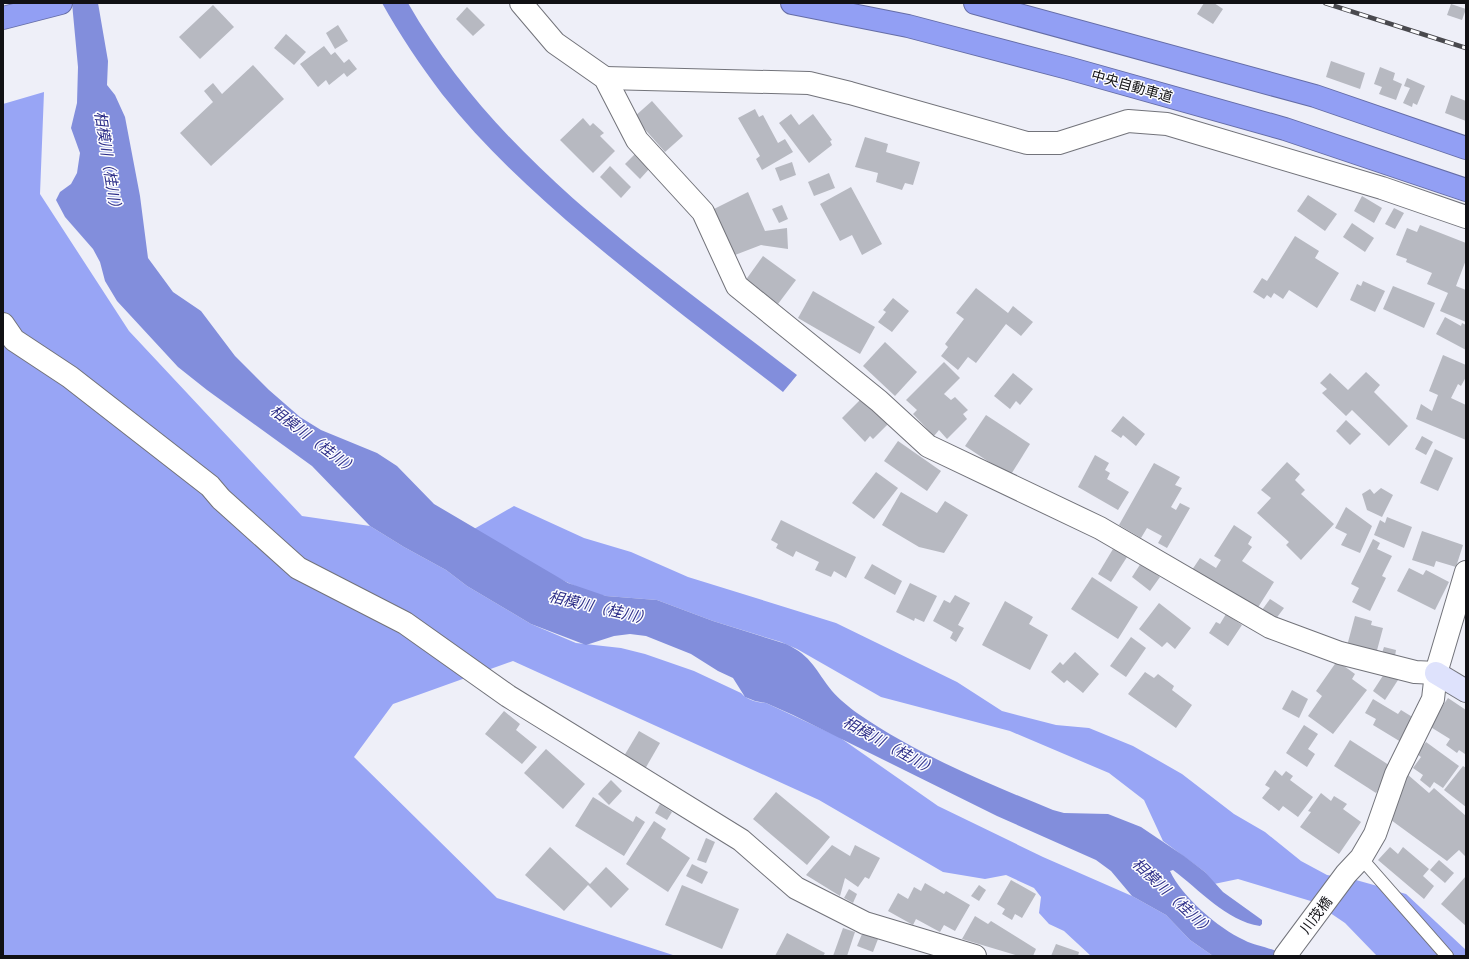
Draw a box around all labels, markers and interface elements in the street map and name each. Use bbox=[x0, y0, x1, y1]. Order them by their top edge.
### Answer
street label: 中央自動車道 bbox=[1089, 67, 1175, 105]
water label: 相模川（桂川） bbox=[92, 110, 125, 216]
water label: 相模川（桂川） bbox=[267, 401, 361, 478]
water label: 相模川（桂川） bbox=[547, 587, 653, 628]
water label: 相模川（桂川） bbox=[840, 713, 940, 778]
water label: 相模川（桂川） bbox=[1129, 855, 1218, 939]
street label: 川茂橋 bbox=[1297, 893, 1335, 937]

